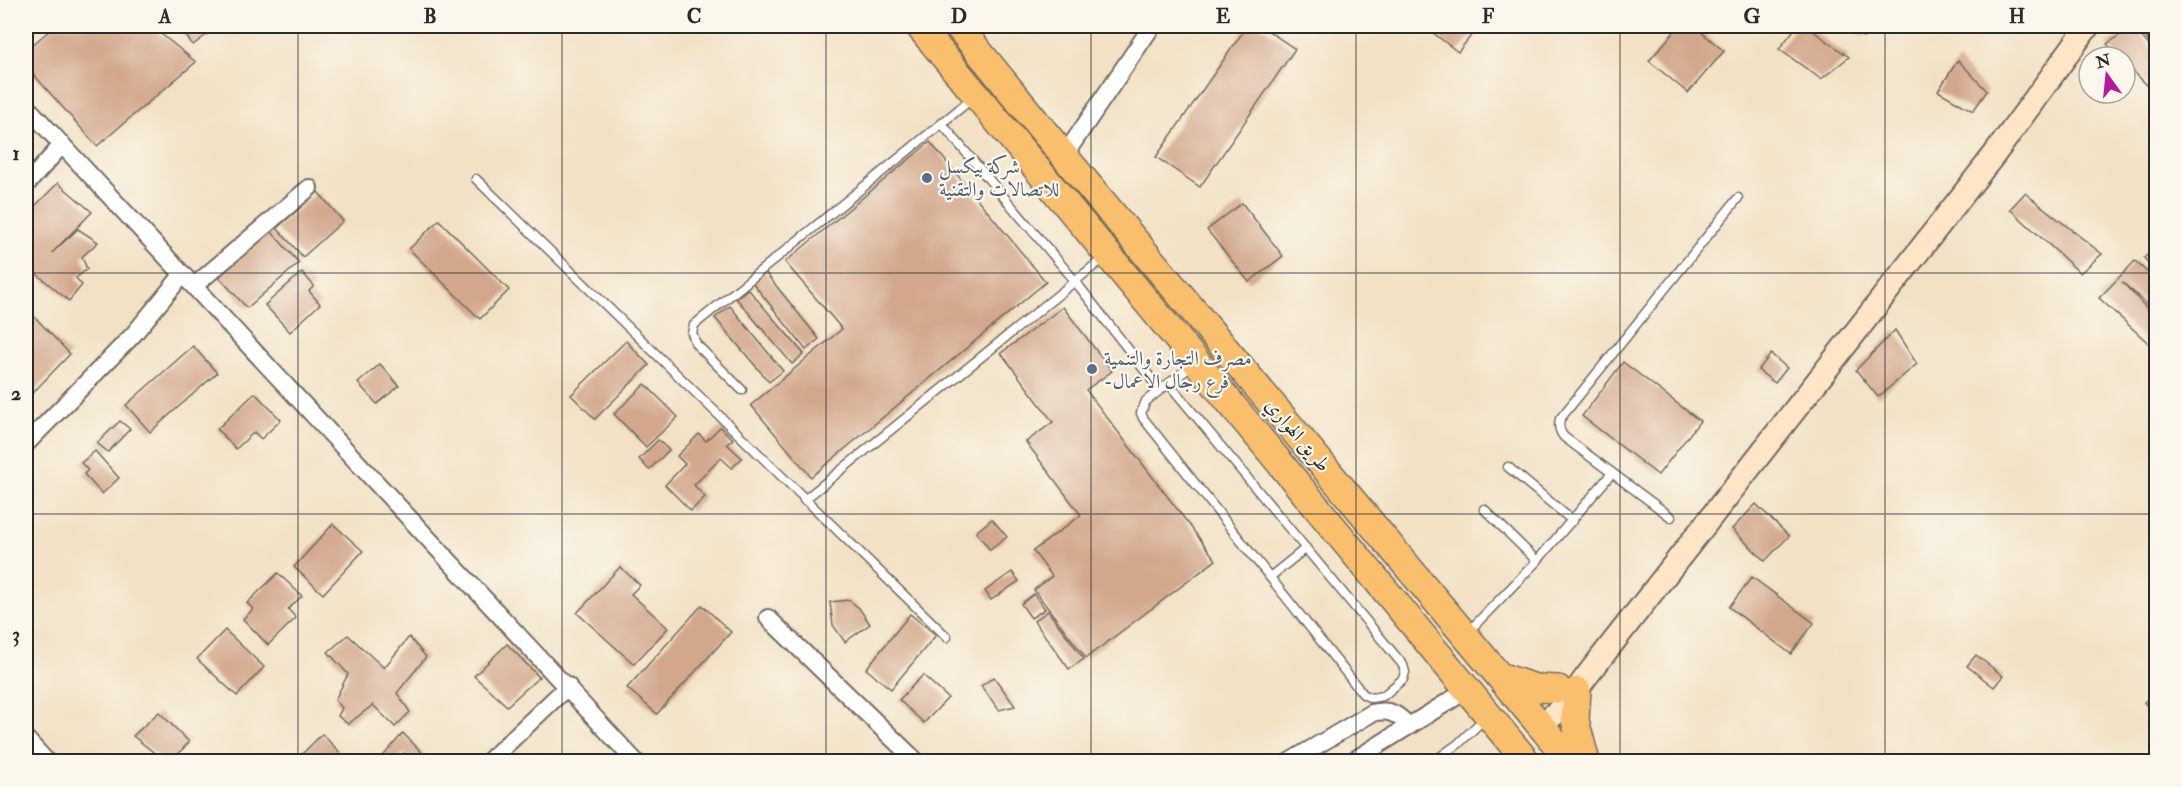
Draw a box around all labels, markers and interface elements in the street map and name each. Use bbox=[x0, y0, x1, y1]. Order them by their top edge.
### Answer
text: A bbox=[158, 4, 172, 29]
text: B bbox=[423, 4, 437, 29]
text: C bbox=[687, 4, 701, 29]
text: D bbox=[951, 4, 967, 29]
text: E bbox=[1216, 4, 1231, 29]
text: F bbox=[1482, 4, 1495, 29]
text: G bbox=[1744, 4, 1761, 29]
text: H bbox=[2009, 4, 2025, 29]
north arrow bbox=[2077, 45, 2137, 105]
text: N bbox=[2093, 50, 2114, 73]
text: 1 bbox=[12, 141, 20, 166]
place label: شركة بيكسل للاتصالات والتقنية bbox=[939, 154, 1060, 202]
marker: شركة بيكسل للاتصالات والتقنية bbox=[920, 171, 934, 185]
place label: مصرف التجارة والتنمية -فرع رجال الاعمال bbox=[1104, 346, 1252, 399]
marker: مصرف التجارة والتنمية -فرع رجال الاعمال bbox=[1085, 362, 1099, 376]
text: 2 bbox=[11, 381, 21, 406]
street label: طريق الهواري bbox=[1258, 393, 1336, 479]
text: 3 bbox=[12, 622, 20, 647]

